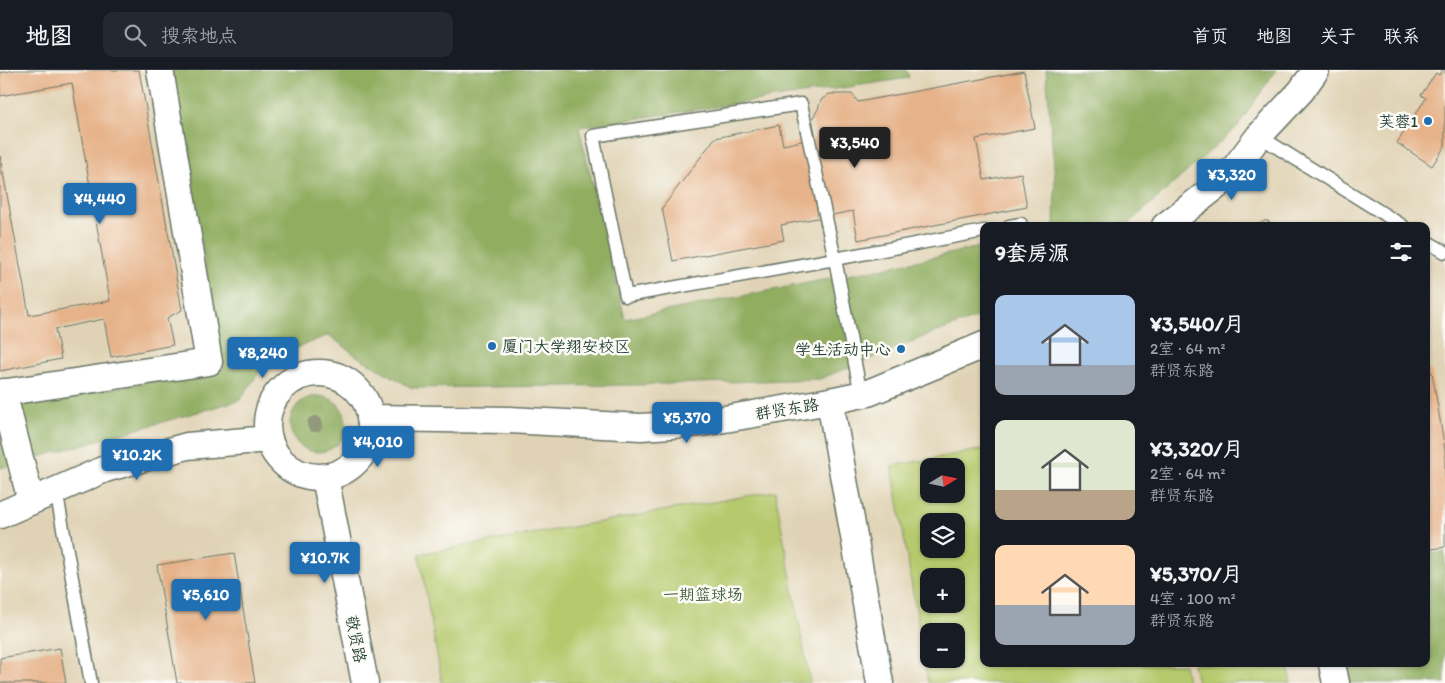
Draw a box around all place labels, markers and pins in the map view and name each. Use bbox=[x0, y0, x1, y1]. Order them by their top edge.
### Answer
place label: 芙蓉1 bbox=[1379, 112, 1419, 131]
marker: 芙蓉1 bbox=[1422, 115, 1434, 127]
pin: ¥3,540 bbox=[814, 126, 896, 169]
pin: ¥3,320 bbox=[1191, 158, 1273, 201]
pin: ¥4,440 bbox=[59, 182, 141, 225]
pin: ¥8,240 bbox=[222, 336, 304, 379]
place label: 厦门大学翔安校区 bbox=[502, 337, 630, 356]
marker: 厦门大学翔安校区 bbox=[486, 340, 498, 352]
place label: 学生活动中心 bbox=[795, 340, 891, 359]
marker: 学生活动中心 bbox=[895, 343, 907, 355]
pin: ¥5,370 bbox=[646, 402, 728, 444]
pin: ¥4,010 bbox=[337, 426, 419, 468]
pin: ¥10.2K bbox=[96, 438, 178, 481]
pin: ¥10.7K bbox=[284, 542, 366, 584]
pin: ¥5,610 bbox=[165, 578, 247, 621]

